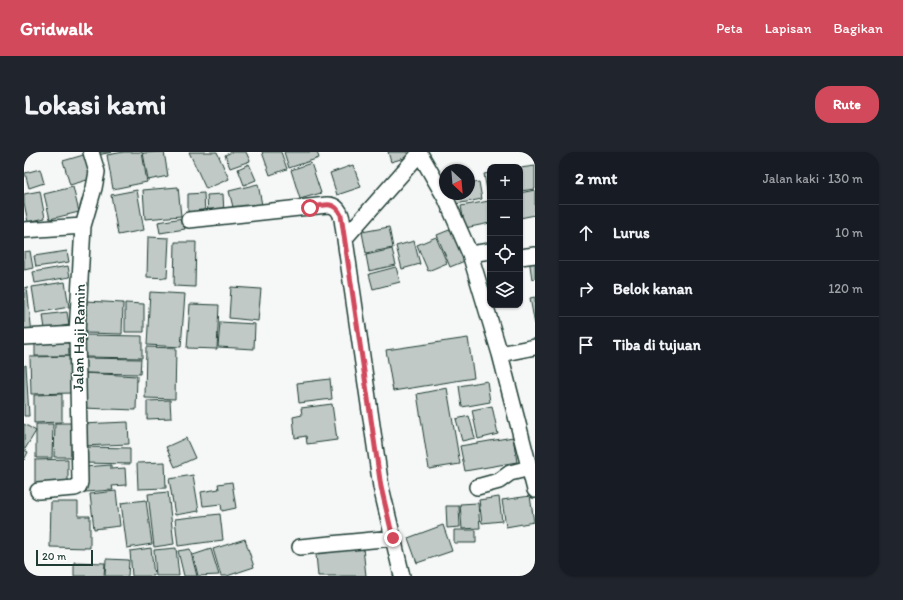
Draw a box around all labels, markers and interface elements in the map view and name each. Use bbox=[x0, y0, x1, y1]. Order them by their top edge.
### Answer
text: Gridwalk bbox=[20, 17, 93, 40]
text: Peta bbox=[716, 20, 743, 37]
text: Lapisan bbox=[765, 20, 812, 37]
text: Bagikan bbox=[834, 20, 883, 37]
button: Rute bbox=[815, 86, 879, 123]
text: Lokasi kami bbox=[24, 87, 166, 121]
north arrow bbox=[439, 164, 475, 200]
map controls bbox=[487, 164, 523, 308]
button: + bbox=[487, 164, 523, 200]
text: 2 mnt bbox=[575, 168, 618, 188]
text: Jalan kaki · 130 m bbox=[763, 171, 863, 186]
route start bbox=[301, 199, 319, 217]
button: − bbox=[487, 200, 523, 236]
icon: ahead bbox=[575, 222, 597, 244]
text: Lurus bbox=[613, 224, 650, 242]
text: 10 m bbox=[835, 225, 863, 240]
button: locate bbox=[487, 236, 523, 272]
button: layers bbox=[487, 272, 523, 308]
icon: right bbox=[575, 278, 597, 300]
text: Belok kanan bbox=[613, 280, 693, 298]
text: 120 m bbox=[828, 281, 863, 296]
street label: Jalan Haji Ramin bbox=[69, 284, 89, 392]
icon: arrive bbox=[575, 334, 597, 356]
text: Tiba di tujuan bbox=[613, 336, 701, 354]
route end bbox=[384, 529, 402, 547]
scale bar bbox=[36, 548, 93, 567]
text: 20 m bbox=[42, 550, 66, 563]

